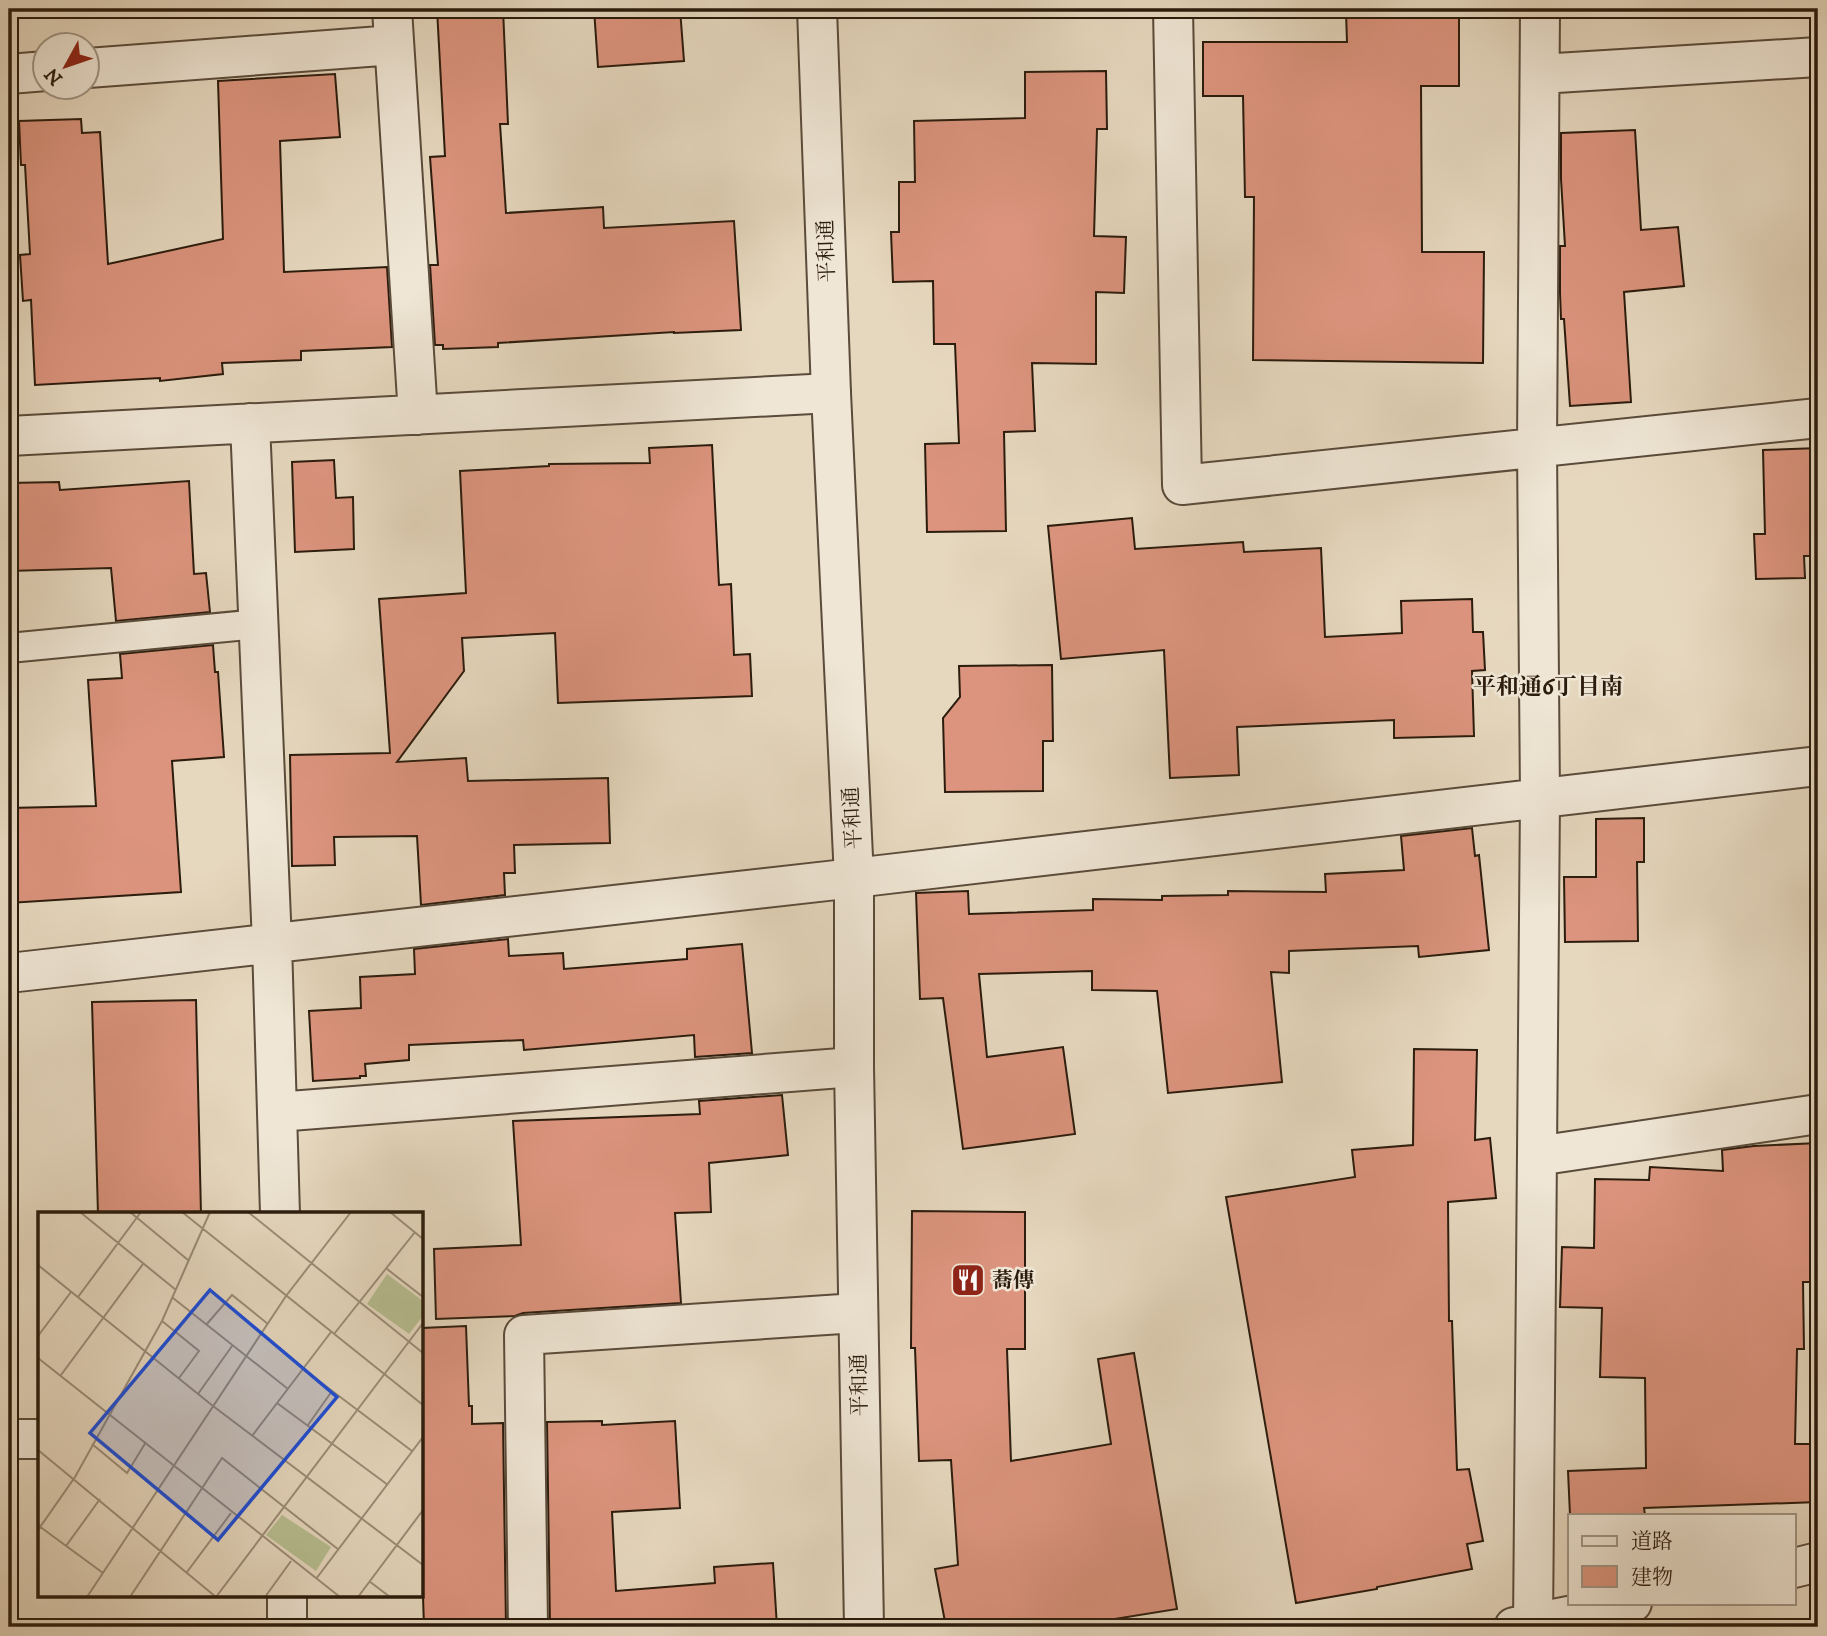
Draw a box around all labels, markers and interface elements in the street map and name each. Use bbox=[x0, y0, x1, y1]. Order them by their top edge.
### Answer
north arrow bbox=[32, 32, 102, 102]
text: N bbox=[40, 62, 68, 89]
street label: 平和通 bbox=[813, 219, 841, 283]
district label: 平和通6丁目南 bbox=[1473, 673, 1623, 702]
street label: 平和通 bbox=[838, 786, 868, 850]
inset map bbox=[38, 1212, 424, 1598]
restaurant icon: 蕎傳 bbox=[949, 1261, 987, 1299]
place label: 蕎傳 bbox=[992, 1268, 1034, 1294]
street label: 平和通 bbox=[846, 1353, 874, 1417]
legend bbox=[1568, 1514, 1796, 1604]
text: 道路 bbox=[1631, 1529, 1673, 1555]
text: 建物 bbox=[1631, 1565, 1673, 1591]

